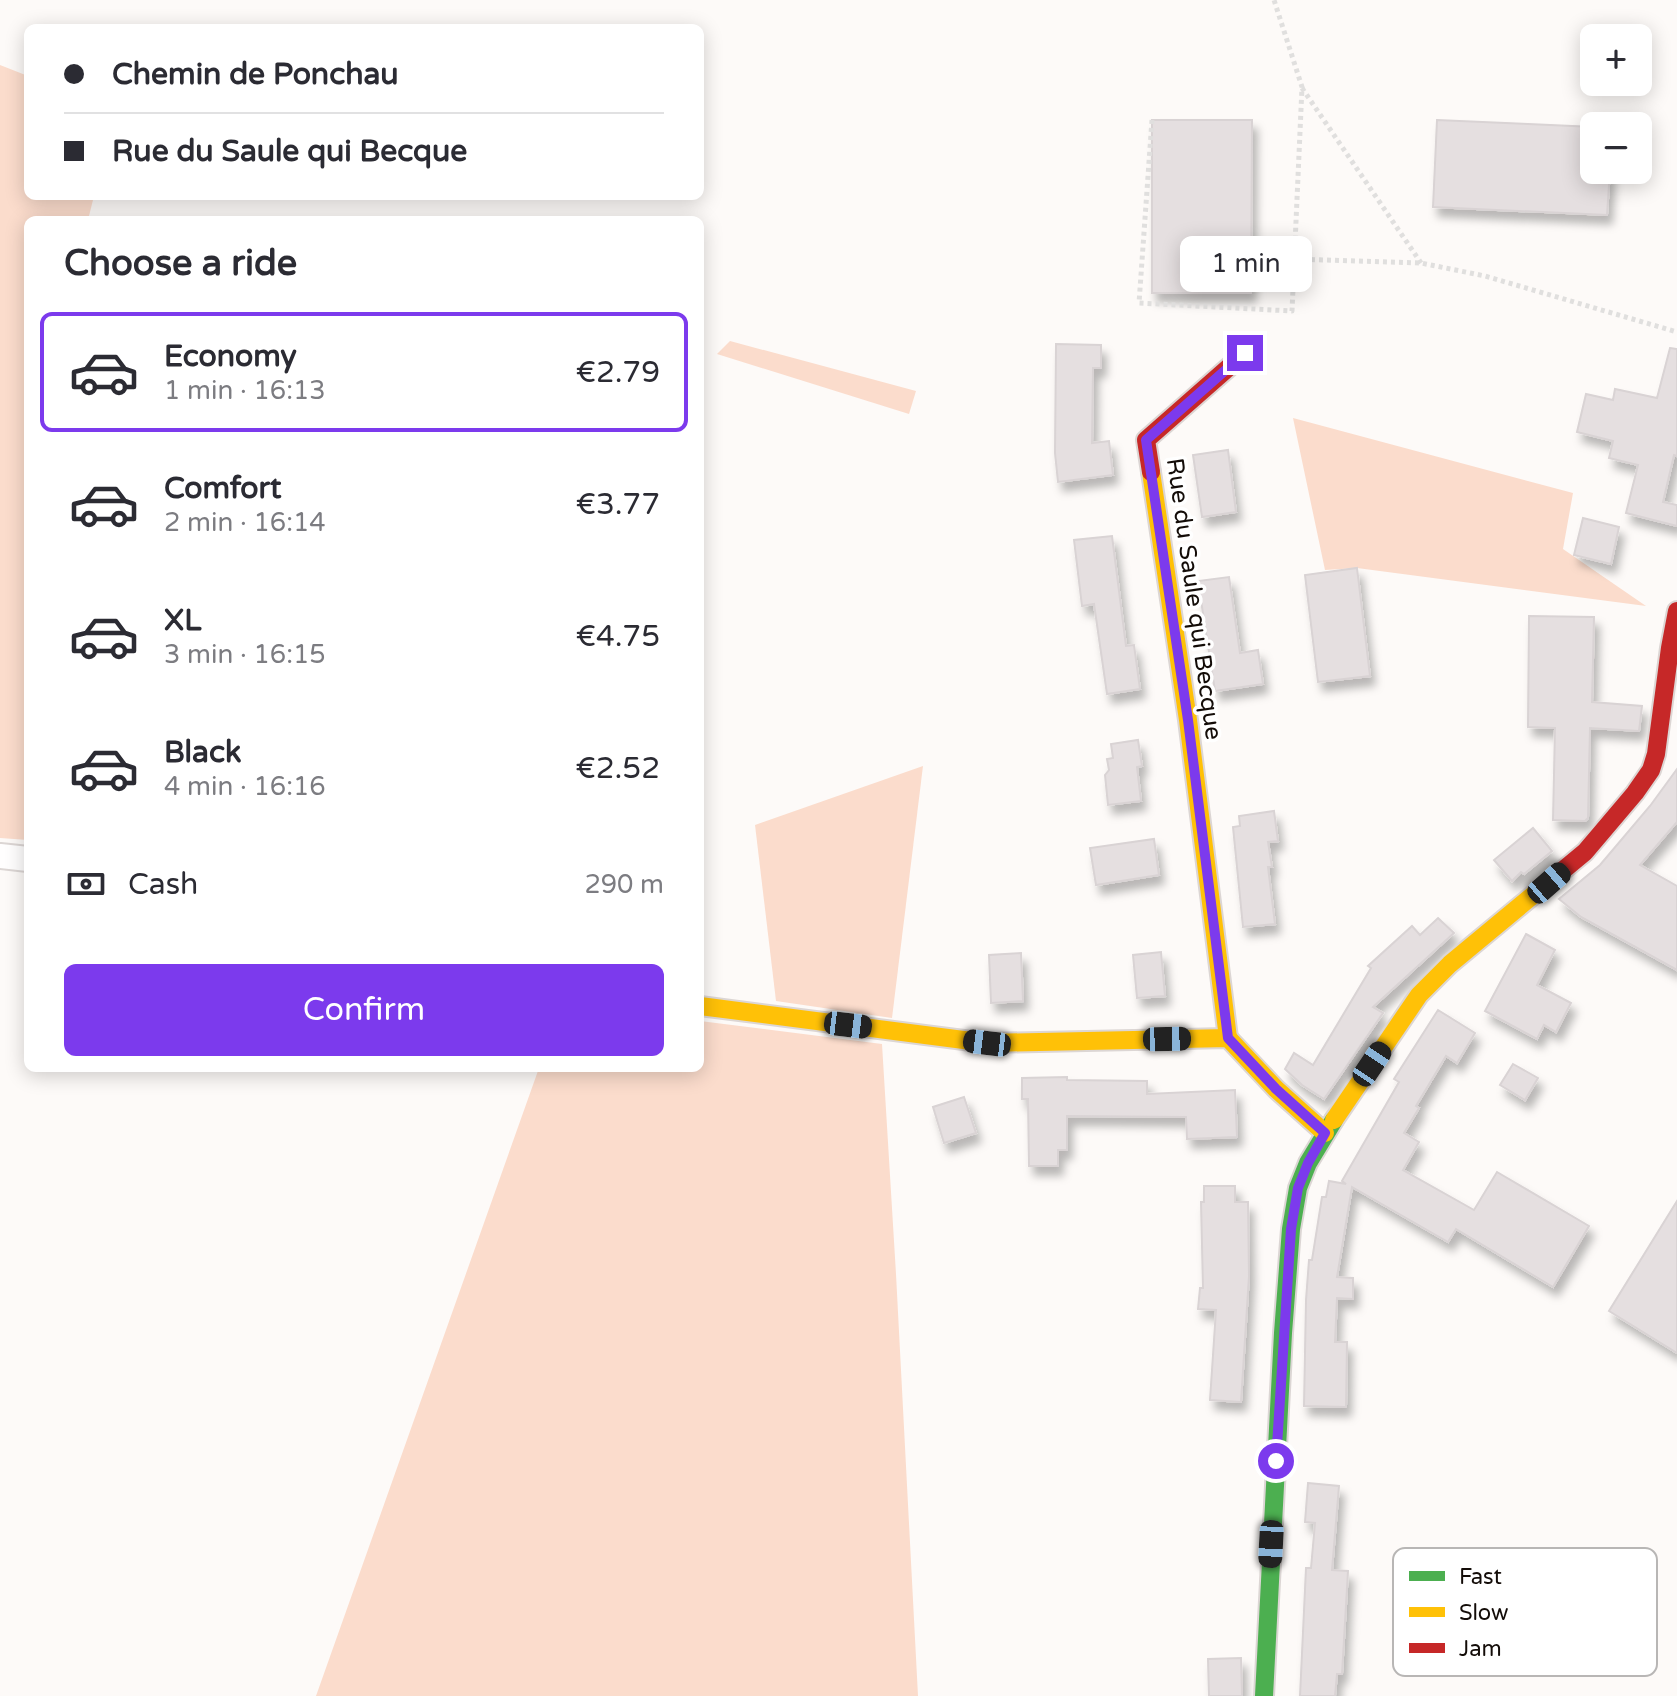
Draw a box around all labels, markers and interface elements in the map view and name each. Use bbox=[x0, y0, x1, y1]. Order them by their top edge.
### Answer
map controls bbox=[1580, 24, 1652, 184]
button: + bbox=[1580, 24, 1652, 96]
text: Chemin de Ponchau bbox=[112, 56, 398, 93]
button: − bbox=[1580, 112, 1652, 184]
text: Rue du Saule qui Becque bbox=[112, 133, 467, 170]
callout: 1 min bbox=[1179, 237, 1311, 293]
text: Choose a ride bbox=[64, 242, 297, 285]
text: 1 min bbox=[1211, 248, 1281, 279]
route end bbox=[1227, 335, 1263, 371]
icon: car bbox=[68, 336, 140, 408]
text: Economy bbox=[164, 338, 297, 375]
text: €2.79 bbox=[576, 354, 660, 391]
text: 1 min · 16:13 bbox=[164, 375, 326, 406]
street label: Rue du Saule qui Becque bbox=[1160, 456, 1228, 742]
icon: car bbox=[68, 468, 140, 540]
text: Comfort bbox=[164, 470, 282, 507]
text: €3.77 bbox=[576, 486, 660, 523]
text: 2 min · 16:14 bbox=[164, 507, 326, 538]
icon: car bbox=[68, 600, 140, 672]
text: XL bbox=[164, 602, 201, 639]
text: €4.75 bbox=[576, 618, 660, 655]
text: 3 min · 16:15 bbox=[164, 639, 326, 670]
icon: car bbox=[68, 732, 140, 804]
text: Black bbox=[164, 734, 241, 771]
text: €2.52 bbox=[575, 750, 660, 787]
text: 4 min · 16:16 bbox=[164, 771, 326, 802]
car bbox=[1523, 858, 1575, 908]
icon: cash bbox=[64, 862, 108, 906]
text: Cash bbox=[128, 866, 198, 903]
text: 290 m bbox=[584, 869, 664, 900]
button: Confirm bbox=[64, 964, 664, 1056]
car bbox=[823, 1010, 873, 1040]
car bbox=[1143, 1027, 1191, 1051]
car bbox=[962, 1028, 1012, 1058]
car bbox=[1349, 1037, 1395, 1091]
route start bbox=[1258, 1443, 1294, 1479]
car bbox=[1258, 1519, 1284, 1569]
legend bbox=[1393, 1548, 1657, 1676]
text: Fast bbox=[1459, 1564, 1502, 1590]
text: Slow bbox=[1459, 1600, 1509, 1626]
text: Jam bbox=[1459, 1636, 1502, 1662]

